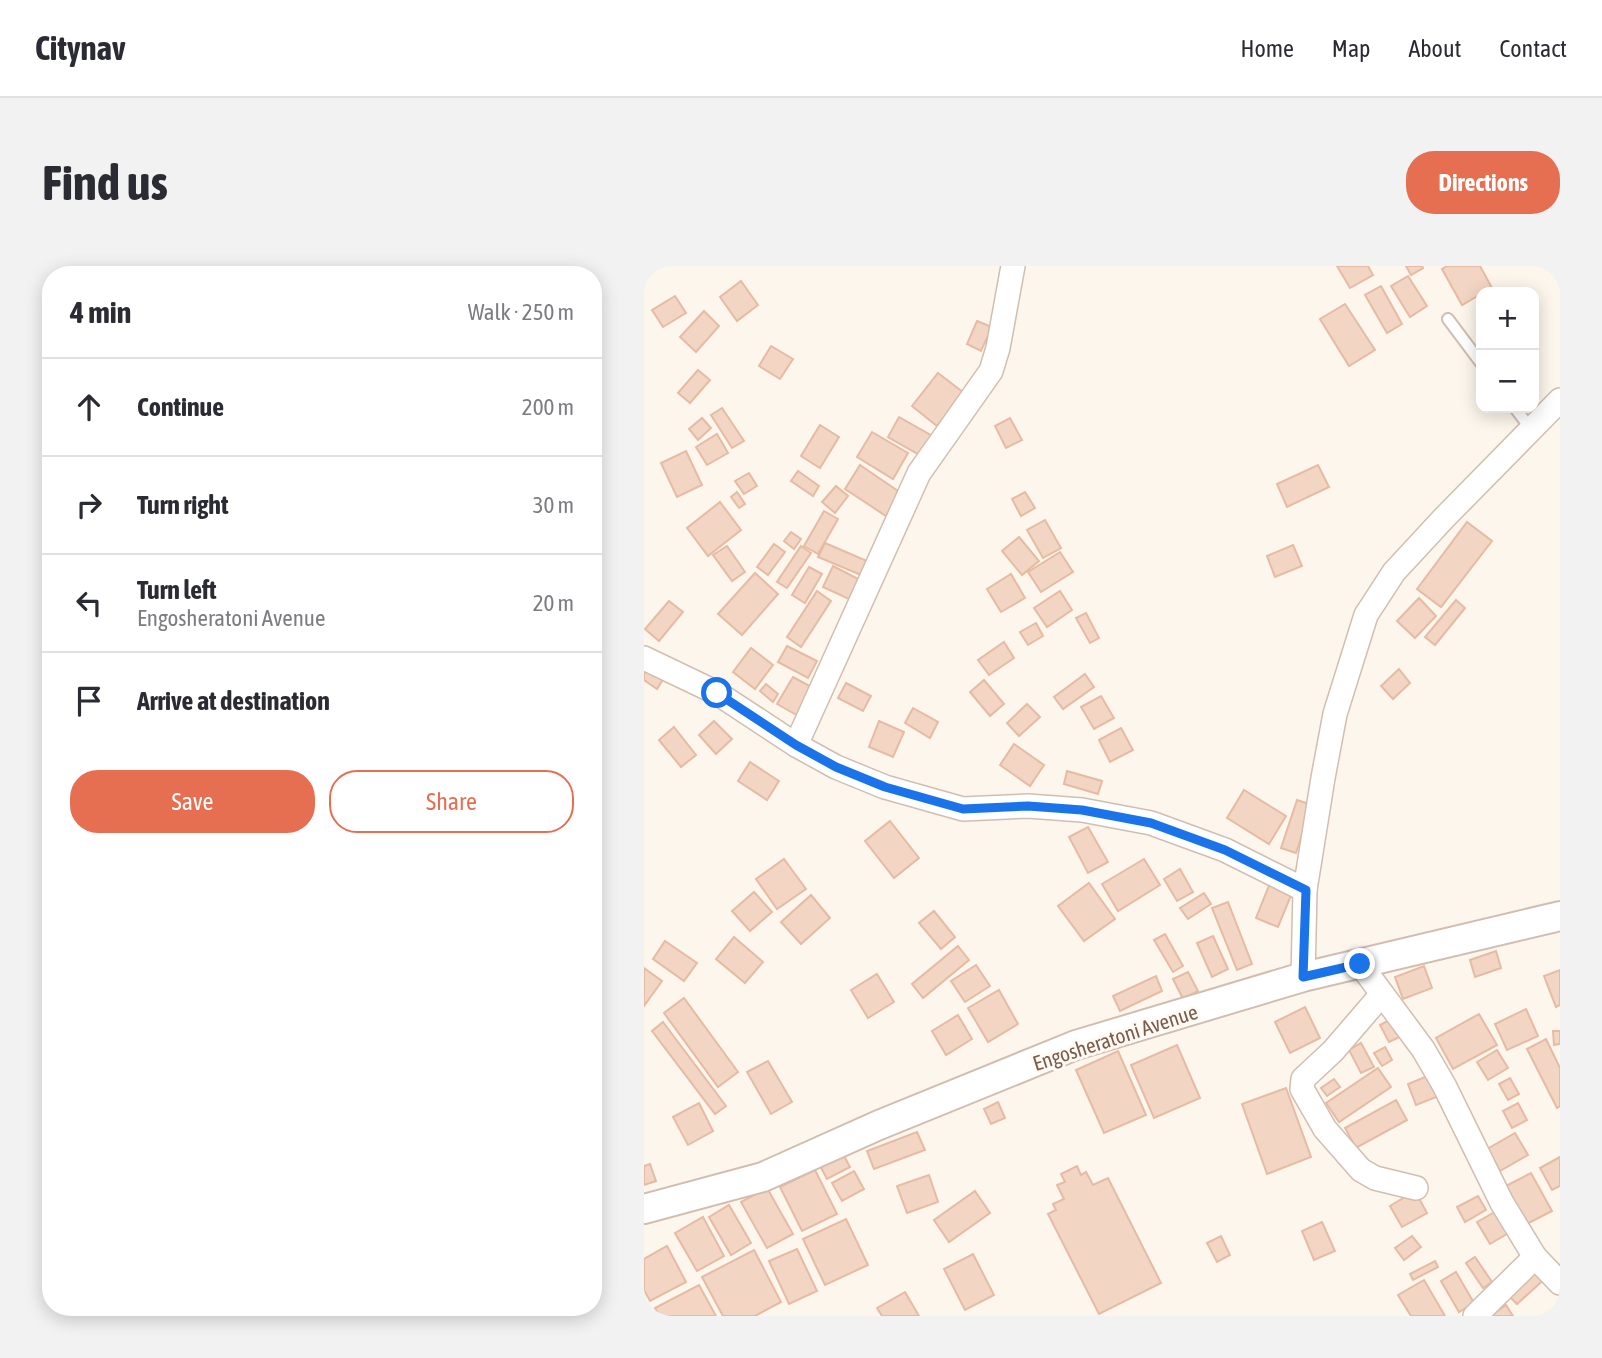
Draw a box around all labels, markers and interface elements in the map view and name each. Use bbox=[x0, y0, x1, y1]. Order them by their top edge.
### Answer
text: Citynav bbox=[35, 29, 126, 67]
text: Home bbox=[1240, 35, 1294, 62]
text: Map bbox=[1332, 35, 1370, 62]
text: About bbox=[1408, 35, 1461, 62]
text: Contact bbox=[1499, 35, 1567, 62]
button: Directions bbox=[1406, 151, 1560, 214]
text: Find us bbox=[42, 154, 168, 210]
map controls bbox=[1476, 287, 1539, 413]
button: + bbox=[1476, 287, 1539, 350]
text: 4 min bbox=[70, 295, 131, 329]
text: Walk · 250 m bbox=[468, 299, 574, 325]
button: − bbox=[1476, 350, 1539, 413]
icon: ahead bbox=[70, 388, 108, 426]
text: Continue bbox=[137, 392, 224, 422]
text: 200 m bbox=[522, 394, 574, 420]
icon: right bbox=[70, 486, 108, 524]
text: Turn right bbox=[137, 490, 228, 520]
text: 30 m bbox=[533, 492, 574, 518]
text: Turn left bbox=[137, 575, 217, 605]
icon: left bbox=[70, 584, 108, 622]
text: 20 m bbox=[533, 590, 574, 616]
text: Engosheratoni Avenue bbox=[137, 605, 325, 631]
route start bbox=[701, 677, 732, 708]
icon: arrive bbox=[70, 682, 108, 720]
text: Arrive at destination bbox=[137, 686, 330, 716]
button: Save bbox=[70, 770, 315, 833]
button: Share bbox=[329, 770, 574, 833]
route end bbox=[1344, 948, 1375, 979]
street label: Engosheratoni Avenue bbox=[1029, 999, 1201, 1075]

